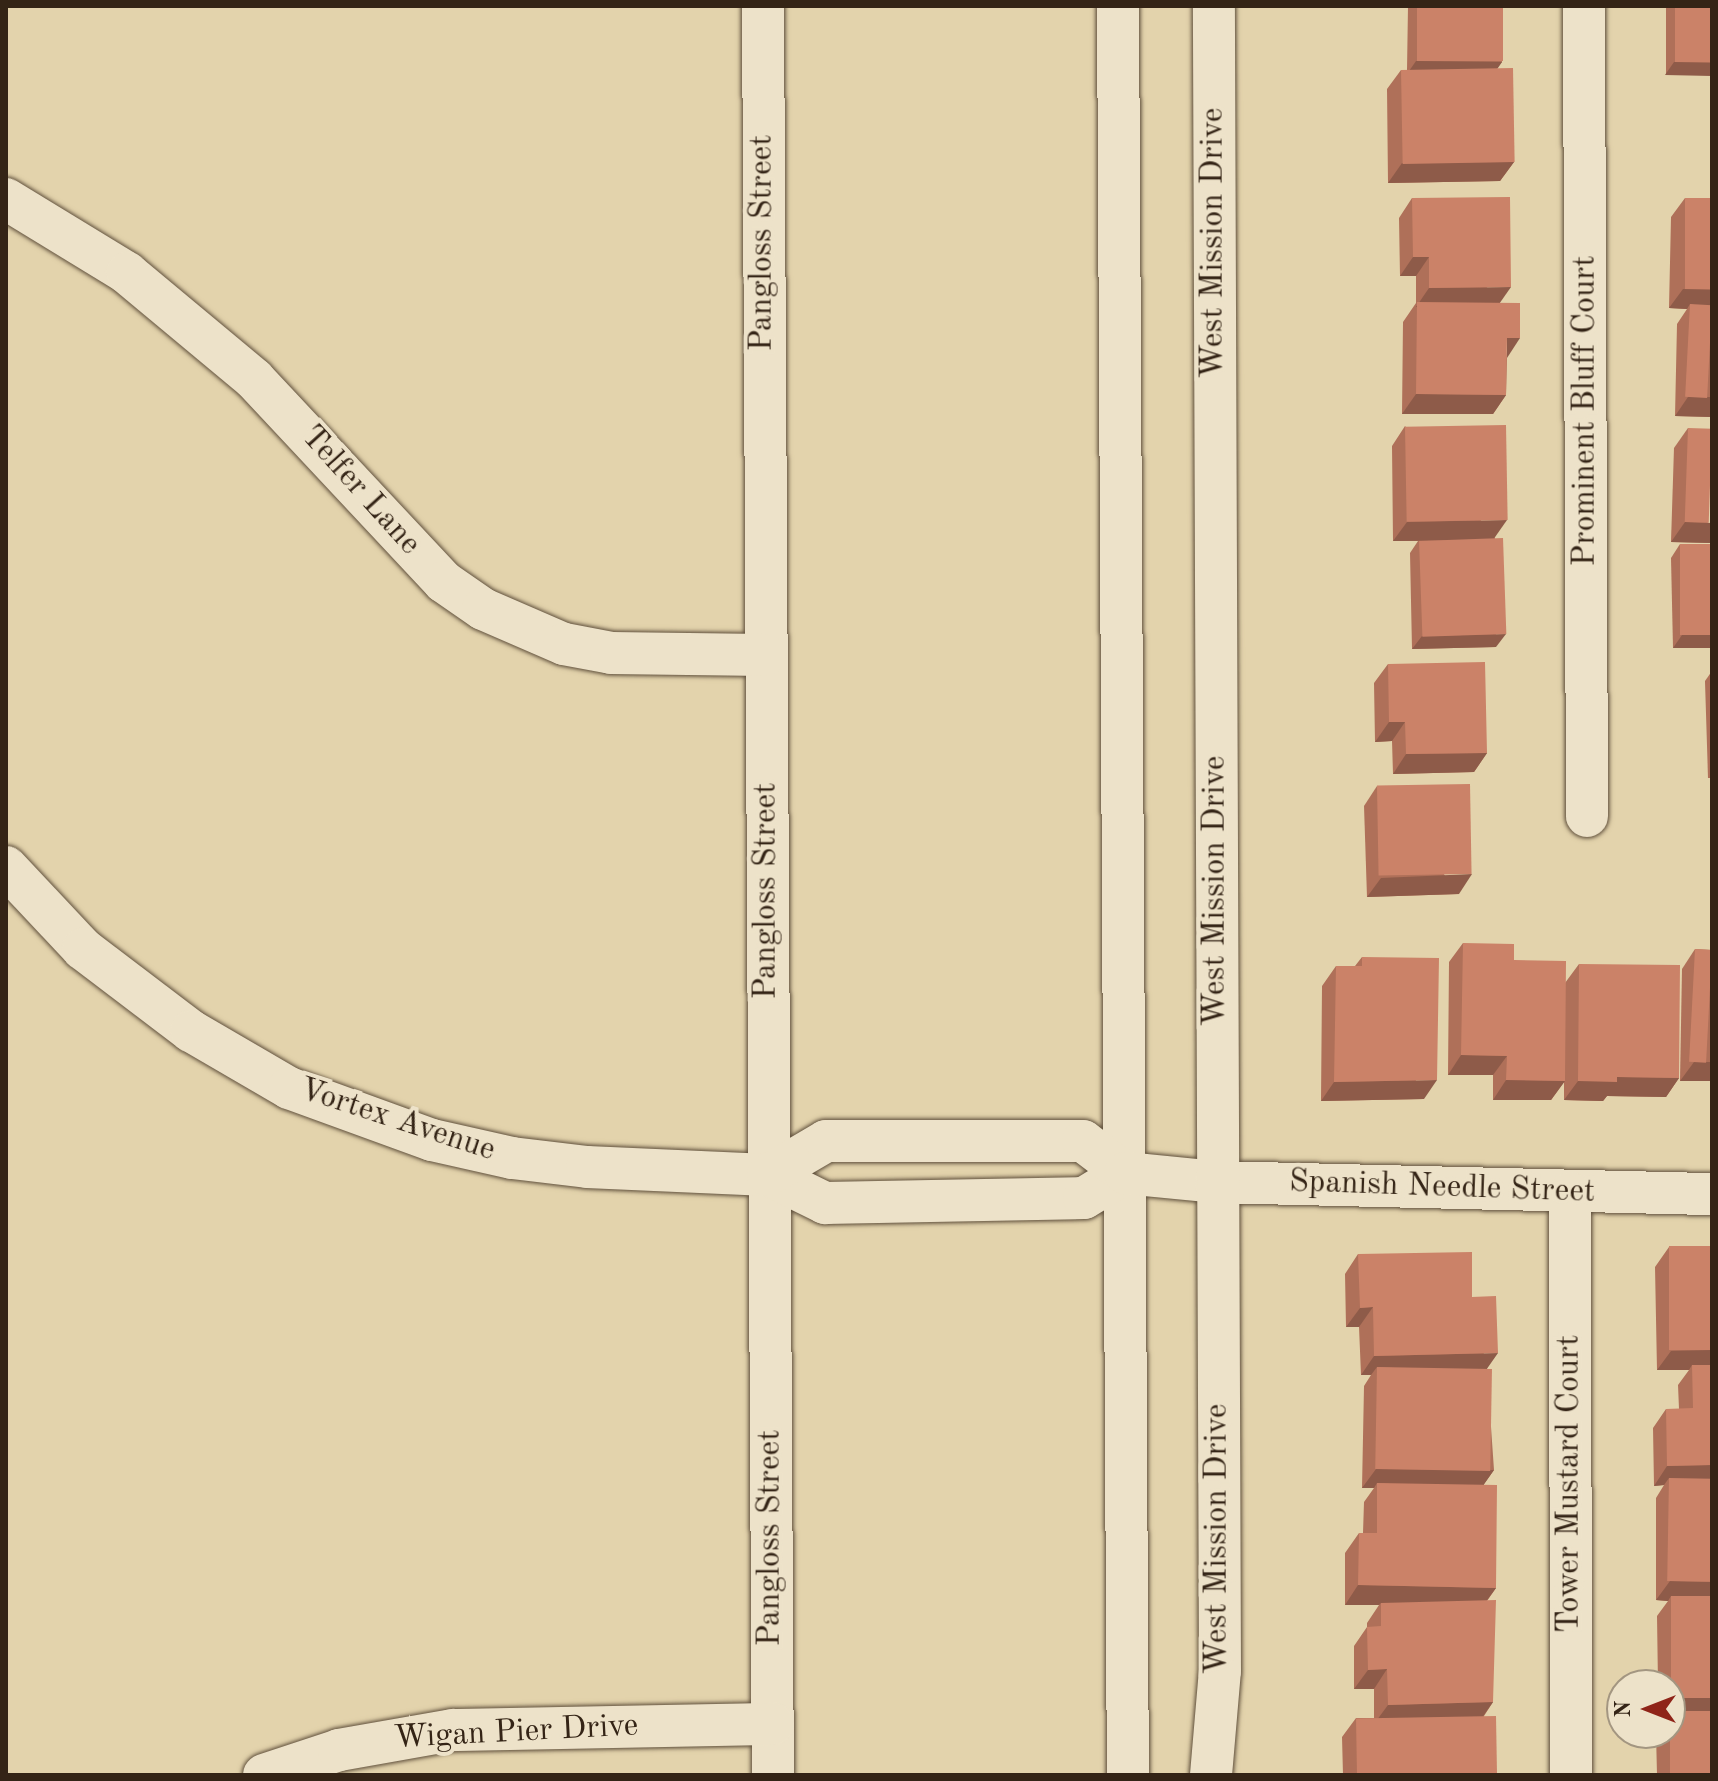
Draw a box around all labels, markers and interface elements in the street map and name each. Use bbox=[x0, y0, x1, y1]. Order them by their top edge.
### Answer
street label: West Mission Drive bbox=[1195, 108, 1233, 378]
street label: Pangloss Street bbox=[744, 135, 782, 351]
street label: Prominent Bluff Court bbox=[1567, 256, 1605, 566]
street label: Telfer Lane bbox=[292, 418, 428, 564]
street label: West Mission Drive bbox=[1197, 756, 1235, 1026]
street label: Pangloss Street bbox=[748, 783, 786, 999]
street label: Vortex Avenue bbox=[294, 1071, 500, 1171]
street label: Spanish Needle Street bbox=[1288, 1163, 1596, 1213]
street label: Tower Mustard Court bbox=[1551, 1335, 1589, 1633]
street label: West Mission Drive bbox=[1199, 1404, 1237, 1674]
street label: Pangloss Street bbox=[752, 1430, 790, 1646]
north arrow bbox=[1606, 1669, 1686, 1749]
text: N bbox=[1613, 1701, 1635, 1717]
street label: Wigan Pier Drive bbox=[393, 1707, 639, 1759]

